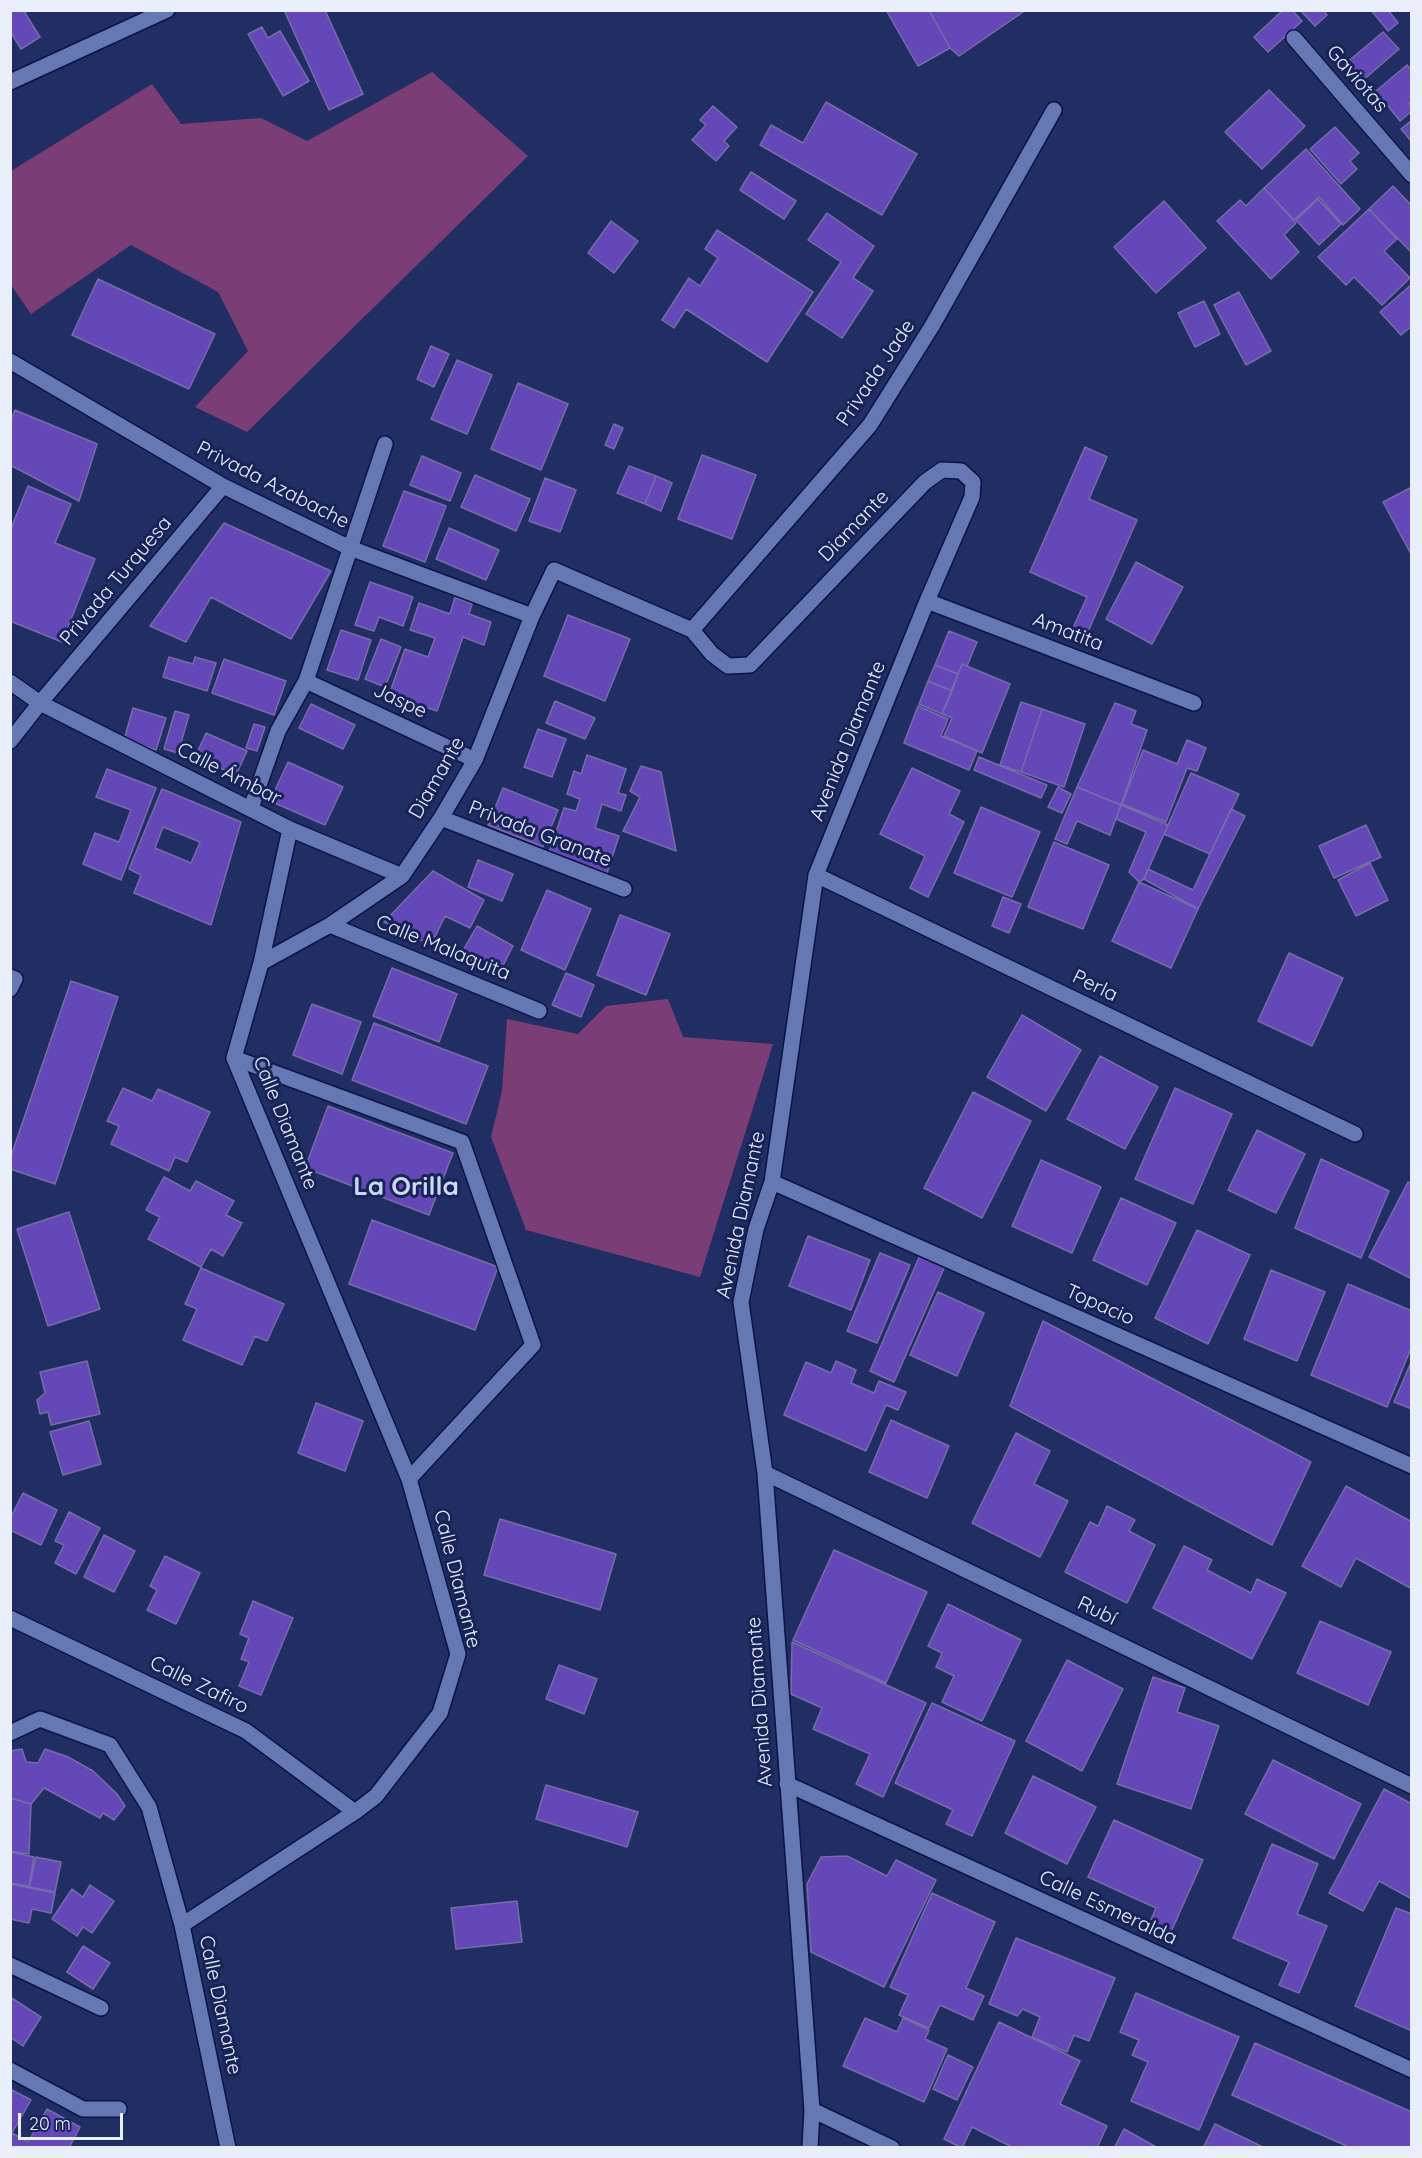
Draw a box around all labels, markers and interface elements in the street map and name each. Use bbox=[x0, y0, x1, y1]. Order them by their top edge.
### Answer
street label: Gaviotas bbox=[1321, 40, 1393, 118]
street label: Privada Jade bbox=[832, 315, 920, 431]
street label: Privada Azabache bbox=[193, 436, 353, 534]
street label: Diamante bbox=[814, 485, 894, 567]
street label: Privada Turquesa bbox=[55, 512, 177, 650]
street label: Amatita bbox=[1030, 608, 1106, 656]
street label: Avenida Diamante bbox=[805, 658, 891, 824]
street label: Jaspe bbox=[369, 678, 431, 724]
street label: Diamante bbox=[404, 733, 470, 823]
street label: Calle Ámbar bbox=[173, 737, 285, 811]
street label: Privada Granate bbox=[465, 796, 615, 872]
street label: Calle Malaquita bbox=[372, 910, 514, 986]
street label: Perla bbox=[1068, 965, 1122, 1007]
street label: Calle Diamante bbox=[247, 1053, 323, 1193]
street label: Avenida Diamante bbox=[712, 1129, 770, 1301]
district label: La Orilla bbox=[353, 1171, 459, 1203]
street label: Topacio bbox=[1062, 1279, 1138, 1331]
street label: Calle Diamante bbox=[428, 1507, 486, 1651]
street label: Rubí bbox=[1073, 1591, 1121, 1631]
street label: Avenida Diamante bbox=[742, 1616, 778, 1788]
street label: Calle Zafiro bbox=[146, 1651, 252, 1719]
street label: Calle Esmeralda bbox=[1035, 1866, 1181, 1950]
street label: Calle Diamante bbox=[194, 1933, 246, 2077]
scale bar bbox=[21, 2101, 126, 2139]
text: 20 m bbox=[29, 2112, 71, 2135]

